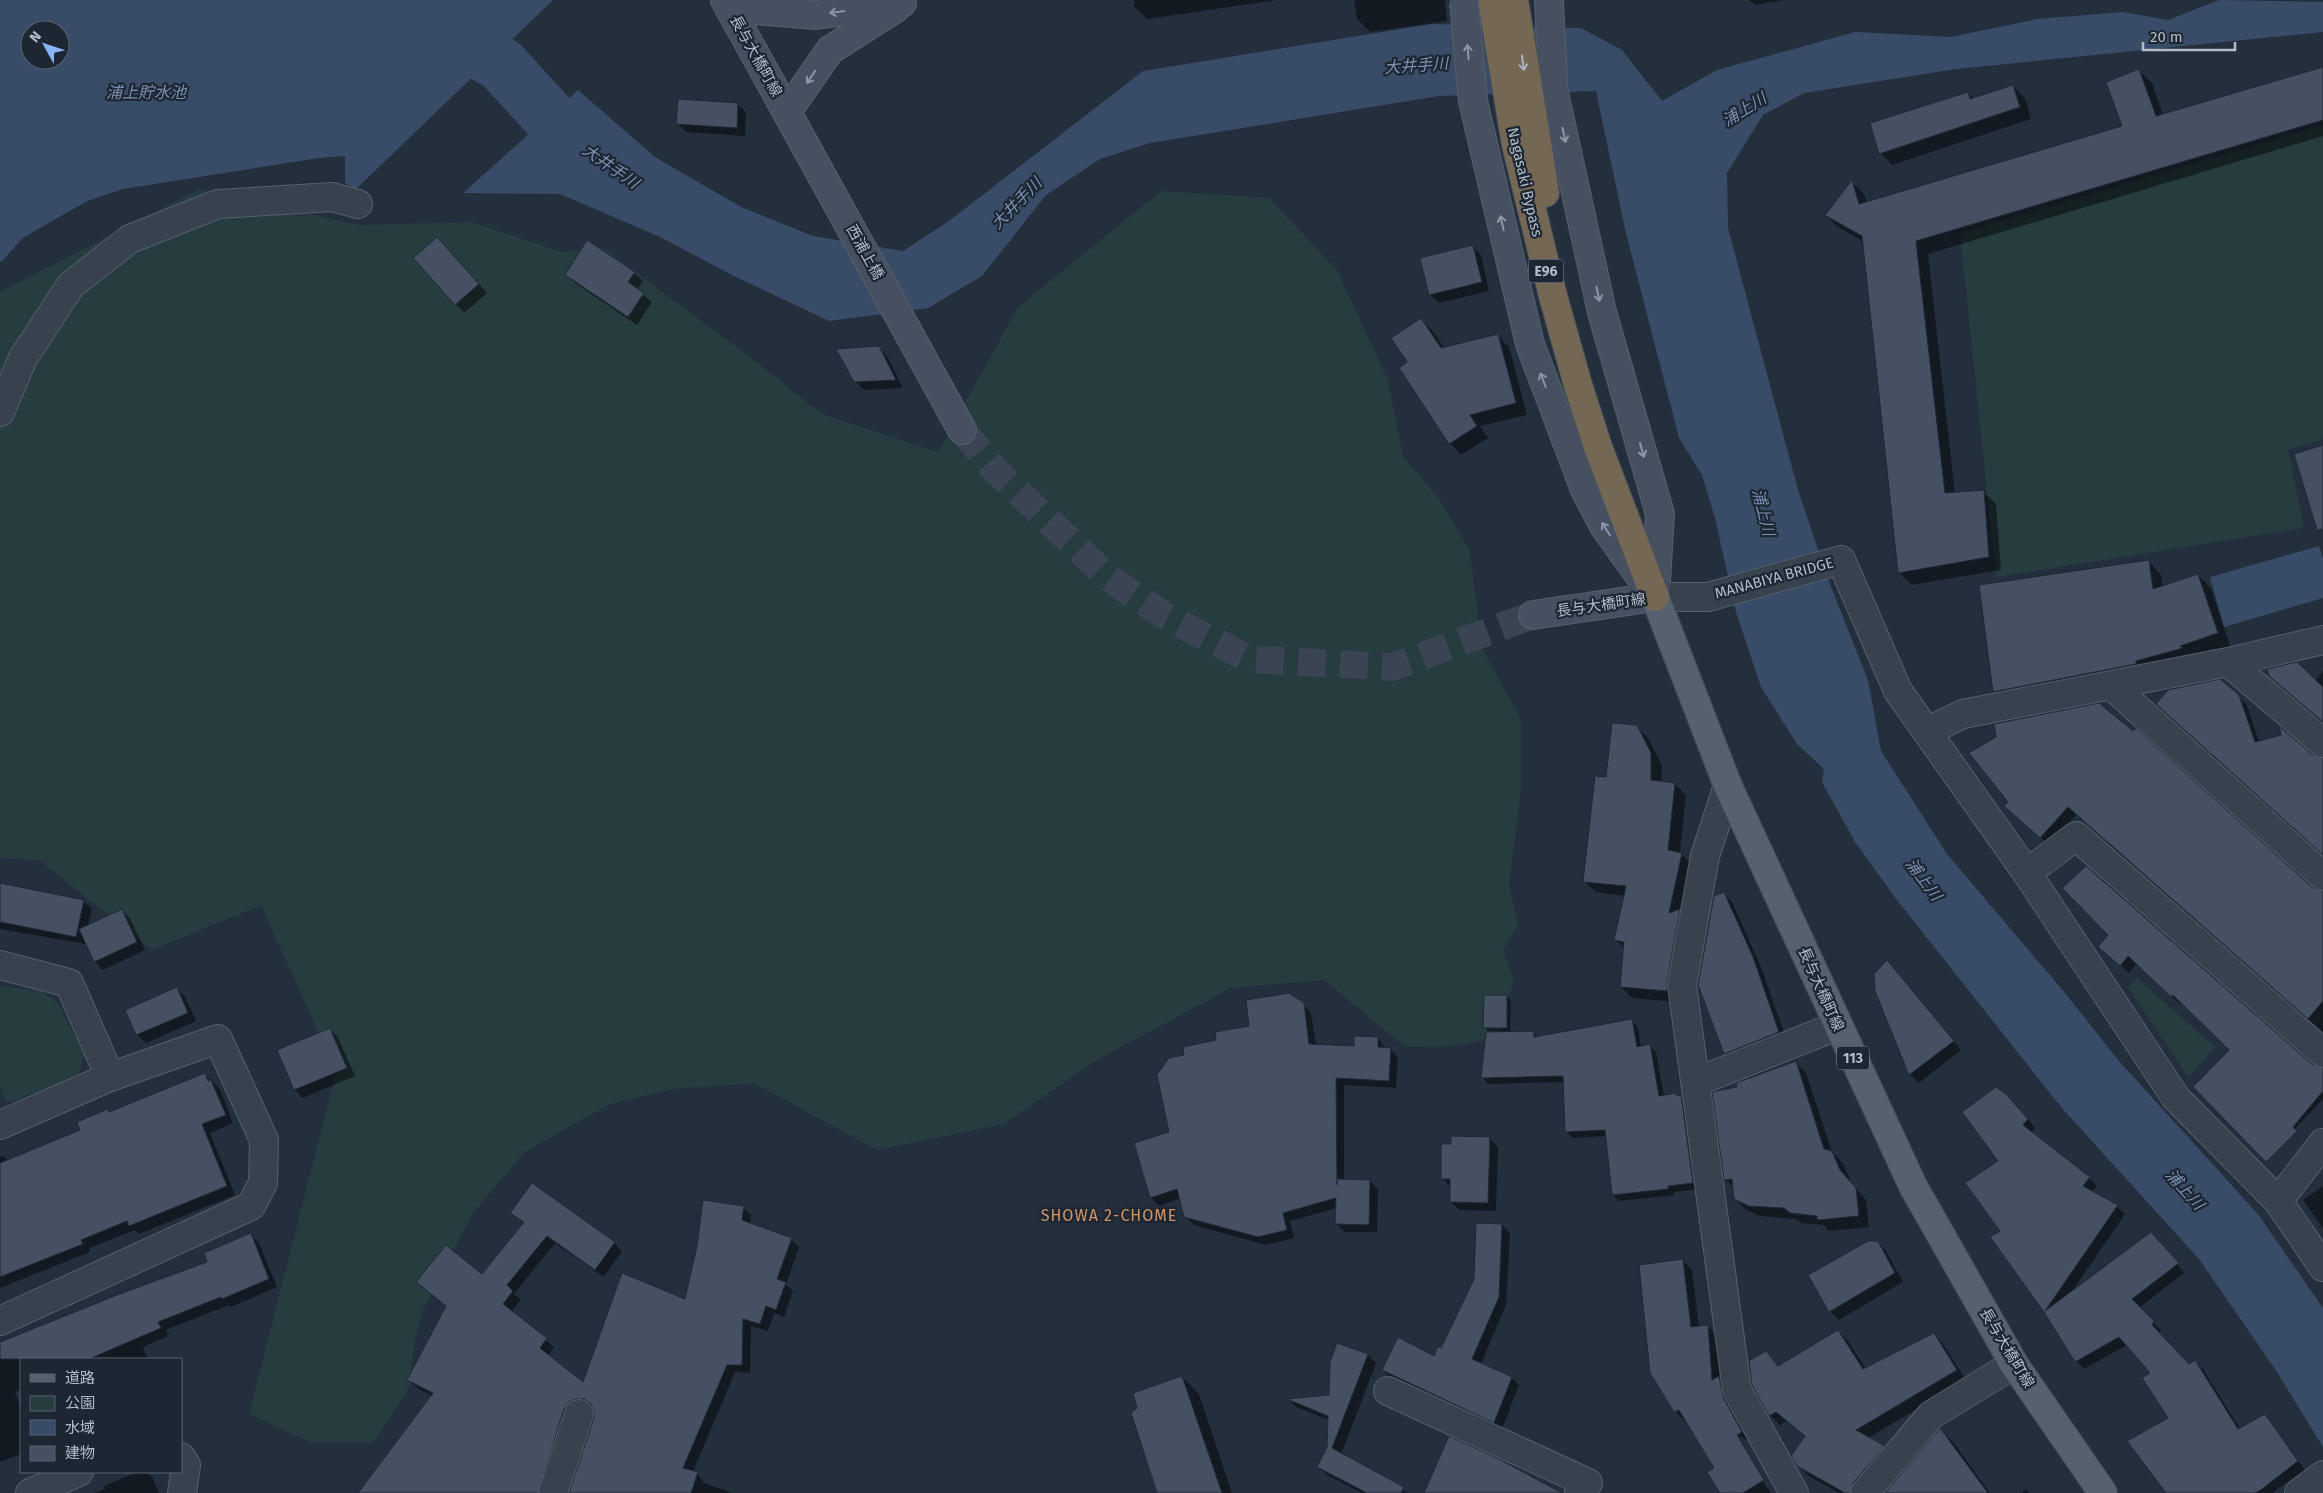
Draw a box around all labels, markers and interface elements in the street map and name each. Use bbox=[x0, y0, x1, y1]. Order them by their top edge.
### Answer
one-way arrow bbox=[829, 7, 845, 17]
street label: 長与大橋町線 bbox=[726, 12, 786, 100]
north arrow bbox=[20, 20, 70, 70]
scale bar bbox=[2143, 20, 2236, 52]
text: N bbox=[26, 28, 45, 46]
text: 20 m bbox=[2150, 28, 2183, 46]
one-way arrow bbox=[1464, 45, 1473, 61]
water label: 大井手川 bbox=[1383, 54, 1451, 77]
one-way arrow bbox=[1519, 55, 1529, 71]
one-way arrow bbox=[806, 69, 816, 83]
water label: 浦上貯水池 bbox=[106, 83, 188, 102]
water label: 浦上川 bbox=[1719, 88, 1771, 130]
street label: Nagasaki Bypass bbox=[1504, 126, 1546, 238]
one-way arrow bbox=[1559, 127, 1569, 143]
water label: 大井手川 bbox=[579, 140, 644, 194]
water label: 大井手川 bbox=[987, 172, 1047, 233]
one-way arrow bbox=[1497, 215, 1506, 231]
street label: 西浦上橋 bbox=[843, 221, 887, 283]
road number: E96 bbox=[1528, 260, 1564, 282]
one-way arrow bbox=[1594, 285, 1603, 301]
one-way arrow bbox=[1538, 372, 1547, 388]
one-way arrow bbox=[1638, 442, 1647, 458]
water label: 浦上川 bbox=[1748, 487, 1779, 540]
one-way arrow bbox=[1601, 522, 1611, 536]
street label: MANABIYA BRIDGE bbox=[1713, 553, 1835, 603]
street label: 長与大橋町線 bbox=[1555, 590, 1647, 620]
water label: 浦上川 bbox=[1902, 854, 1947, 906]
street label: 長与大橋町線 bbox=[1794, 944, 1848, 1034]
road number: 113 bbox=[1837, 1046, 1869, 1070]
water label: 浦上川 bbox=[2162, 1165, 2209, 1215]
district label: SHOWA 2-CHOME bbox=[1041, 1206, 1177, 1225]
street label: 長与大橋町線 bbox=[1976, 1305, 2038, 1391]
legend bbox=[20, 1358, 182, 1473]
text: 道路 bbox=[65, 1369, 95, 1387]
text: 公園 bbox=[65, 1394, 95, 1412]
text: 水域 bbox=[65, 1419, 95, 1437]
text: 建物 bbox=[65, 1444, 95, 1462]

